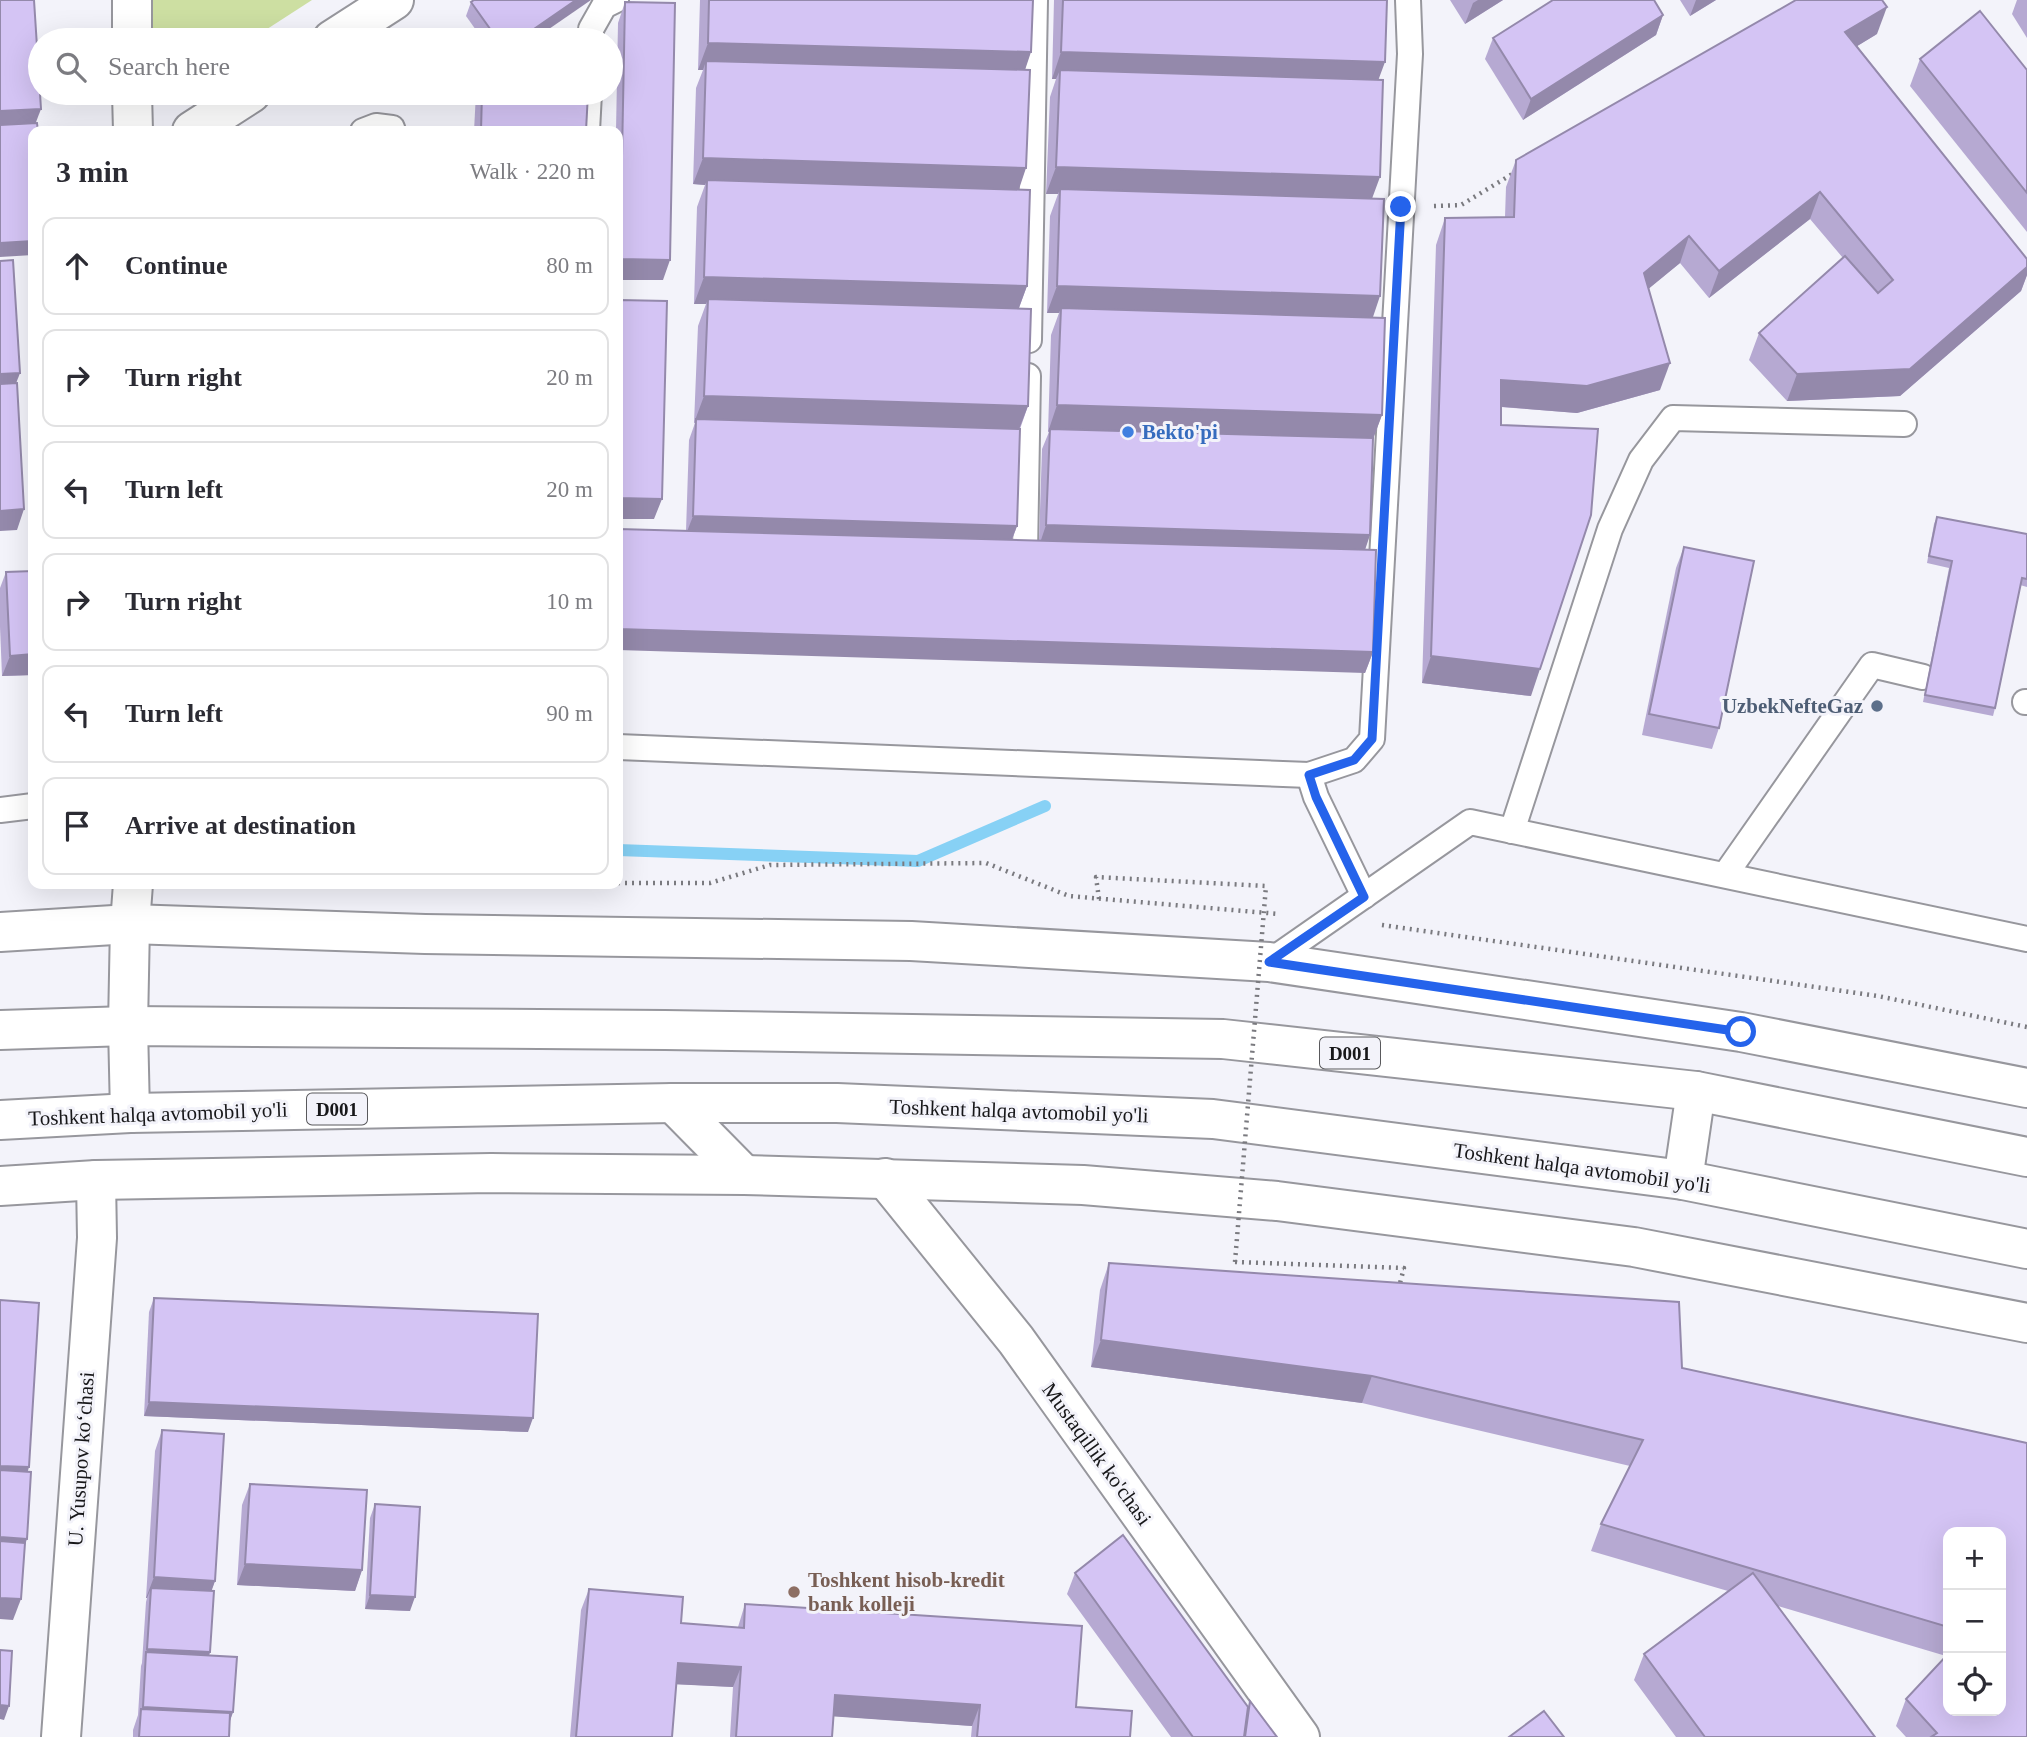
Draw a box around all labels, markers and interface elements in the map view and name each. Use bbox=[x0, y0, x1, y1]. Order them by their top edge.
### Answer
search box bbox=[28, 28, 623, 105]
icon: search bbox=[52, 48, 90, 86]
text: Search here bbox=[108, 52, 230, 81]
text: 3 min bbox=[56, 155, 129, 188]
text: Walk · 220 m bbox=[470, 159, 595, 184]
route end bbox=[1385, 191, 1416, 222]
icon: ahead bbox=[58, 247, 96, 285]
text: Continue bbox=[125, 251, 228, 280]
text: 80 m bbox=[546, 253, 593, 278]
icon: right bbox=[58, 359, 96, 397]
text: Turn right bbox=[125, 363, 242, 392]
text: 20 m bbox=[546, 365, 593, 390]
place label: Bekto'pi bbox=[1142, 420, 1218, 444]
marker: Bekto'pi bbox=[1120, 424, 1136, 440]
icon: left bbox=[58, 471, 96, 509]
text: Turn left bbox=[125, 475, 223, 504]
text: 20 m bbox=[546, 477, 593, 502]
icon: right bbox=[58, 583, 96, 621]
text: Turn right bbox=[125, 587, 242, 616]
text: 10 m bbox=[546, 589, 593, 614]
place label: UzbekNefteGaz bbox=[1722, 694, 1863, 718]
icon: left bbox=[58, 695, 96, 733]
marker: UzbekNefteGaz bbox=[1869, 698, 1885, 714]
text: Turn left bbox=[125, 699, 223, 728]
text: 90 m bbox=[546, 701, 593, 726]
icon: arrive bbox=[58, 807, 96, 845]
text: Arrive at destination bbox=[125, 811, 356, 840]
route start bbox=[1725, 1016, 1756, 1047]
road number: D001 bbox=[1320, 1037, 1380, 1068]
road number: D001 bbox=[307, 1093, 367, 1124]
street label: Toshkent halqa avtomobil yo'li bbox=[889, 1094, 1149, 1128]
street label: Toshkent halqa avtomobil yo'li bbox=[28, 1097, 288, 1131]
street label: Toshkent halqa avtomobil yo'li bbox=[1452, 1138, 1712, 1198]
street label: U. Yusupov ko‘chasi bbox=[63, 1371, 99, 1547]
street label: Mustaqillik ko'chasi bbox=[1037, 1378, 1157, 1530]
map controls bbox=[1943, 1527, 2006, 1716]
button: + bbox=[1943, 1527, 2006, 1590]
place label: Toshkent hisob-kredit bank kolleji bbox=[808, 1568, 1005, 1616]
marker: Toshkent hisob-kredit bank kolleji bbox=[786, 1584, 802, 1600]
button: − bbox=[1943, 1590, 2006, 1653]
button: locate bbox=[1943, 1653, 2006, 1716]

